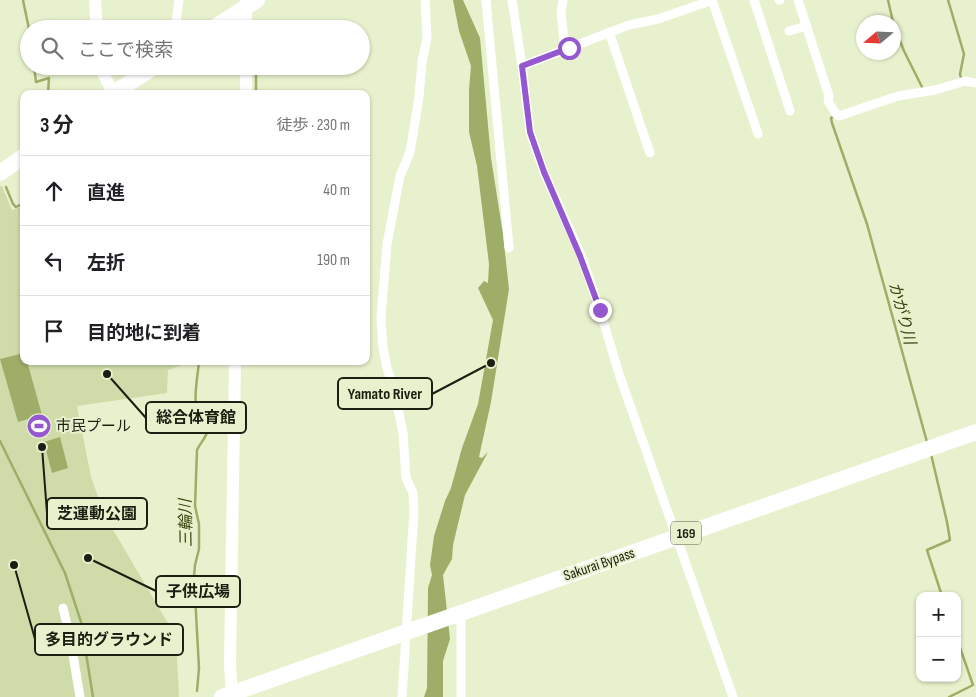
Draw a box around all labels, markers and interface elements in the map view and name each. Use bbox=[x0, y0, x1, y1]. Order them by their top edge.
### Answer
north arrow bbox=[856, 15, 901, 60]
search box bbox=[20, 20, 370, 75]
icon: search bbox=[38, 34, 66, 62]
route start bbox=[558, 37, 581, 60]
text: ここで検索 bbox=[78, 39, 173, 62]
text: 3 分 bbox=[40, 113, 74, 138]
text: 徒歩 · 230 m bbox=[276, 116, 350, 135]
icon: ahead bbox=[40, 177, 68, 205]
text: 40 m bbox=[323, 181, 350, 200]
text: 直進 bbox=[87, 182, 125, 205]
icon: left bbox=[40, 247, 68, 275]
text: 190 m bbox=[317, 251, 350, 270]
text: 左折 bbox=[87, 252, 125, 275]
water label: かがり川 bbox=[884, 280, 920, 349]
route end bbox=[589, 299, 612, 322]
icon: arrive bbox=[40, 317, 68, 345]
text: 目的地に到着 bbox=[87, 322, 201, 345]
callout: Yamato River bbox=[338, 378, 432, 409]
text: Yamato River bbox=[348, 385, 422, 404]
callout: 総合体育館 bbox=[146, 402, 246, 433]
text: 総合体育館 bbox=[156, 408, 236, 428]
sports icon: 市民プール bbox=[26, 413, 52, 439]
place label: 市民プール bbox=[56, 417, 131, 436]
water label: 三輪川 bbox=[177, 497, 196, 547]
callout: 芝運動公園 bbox=[47, 498, 147, 529]
text: 芝運動公園 bbox=[57, 505, 137, 524]
road number: 169 bbox=[671, 522, 701, 544]
street label: Sakurai Bypass bbox=[561, 543, 637, 586]
callout: 子供広場 bbox=[156, 576, 240, 607]
text: 子供広場 bbox=[166, 582, 230, 602]
map controls bbox=[916, 592, 961, 682]
button: + bbox=[916, 592, 961, 637]
callout: 多目的グラウンド bbox=[35, 624, 183, 655]
text: 多目的グラウンド bbox=[45, 630, 173, 650]
button: − bbox=[916, 637, 961, 682]

